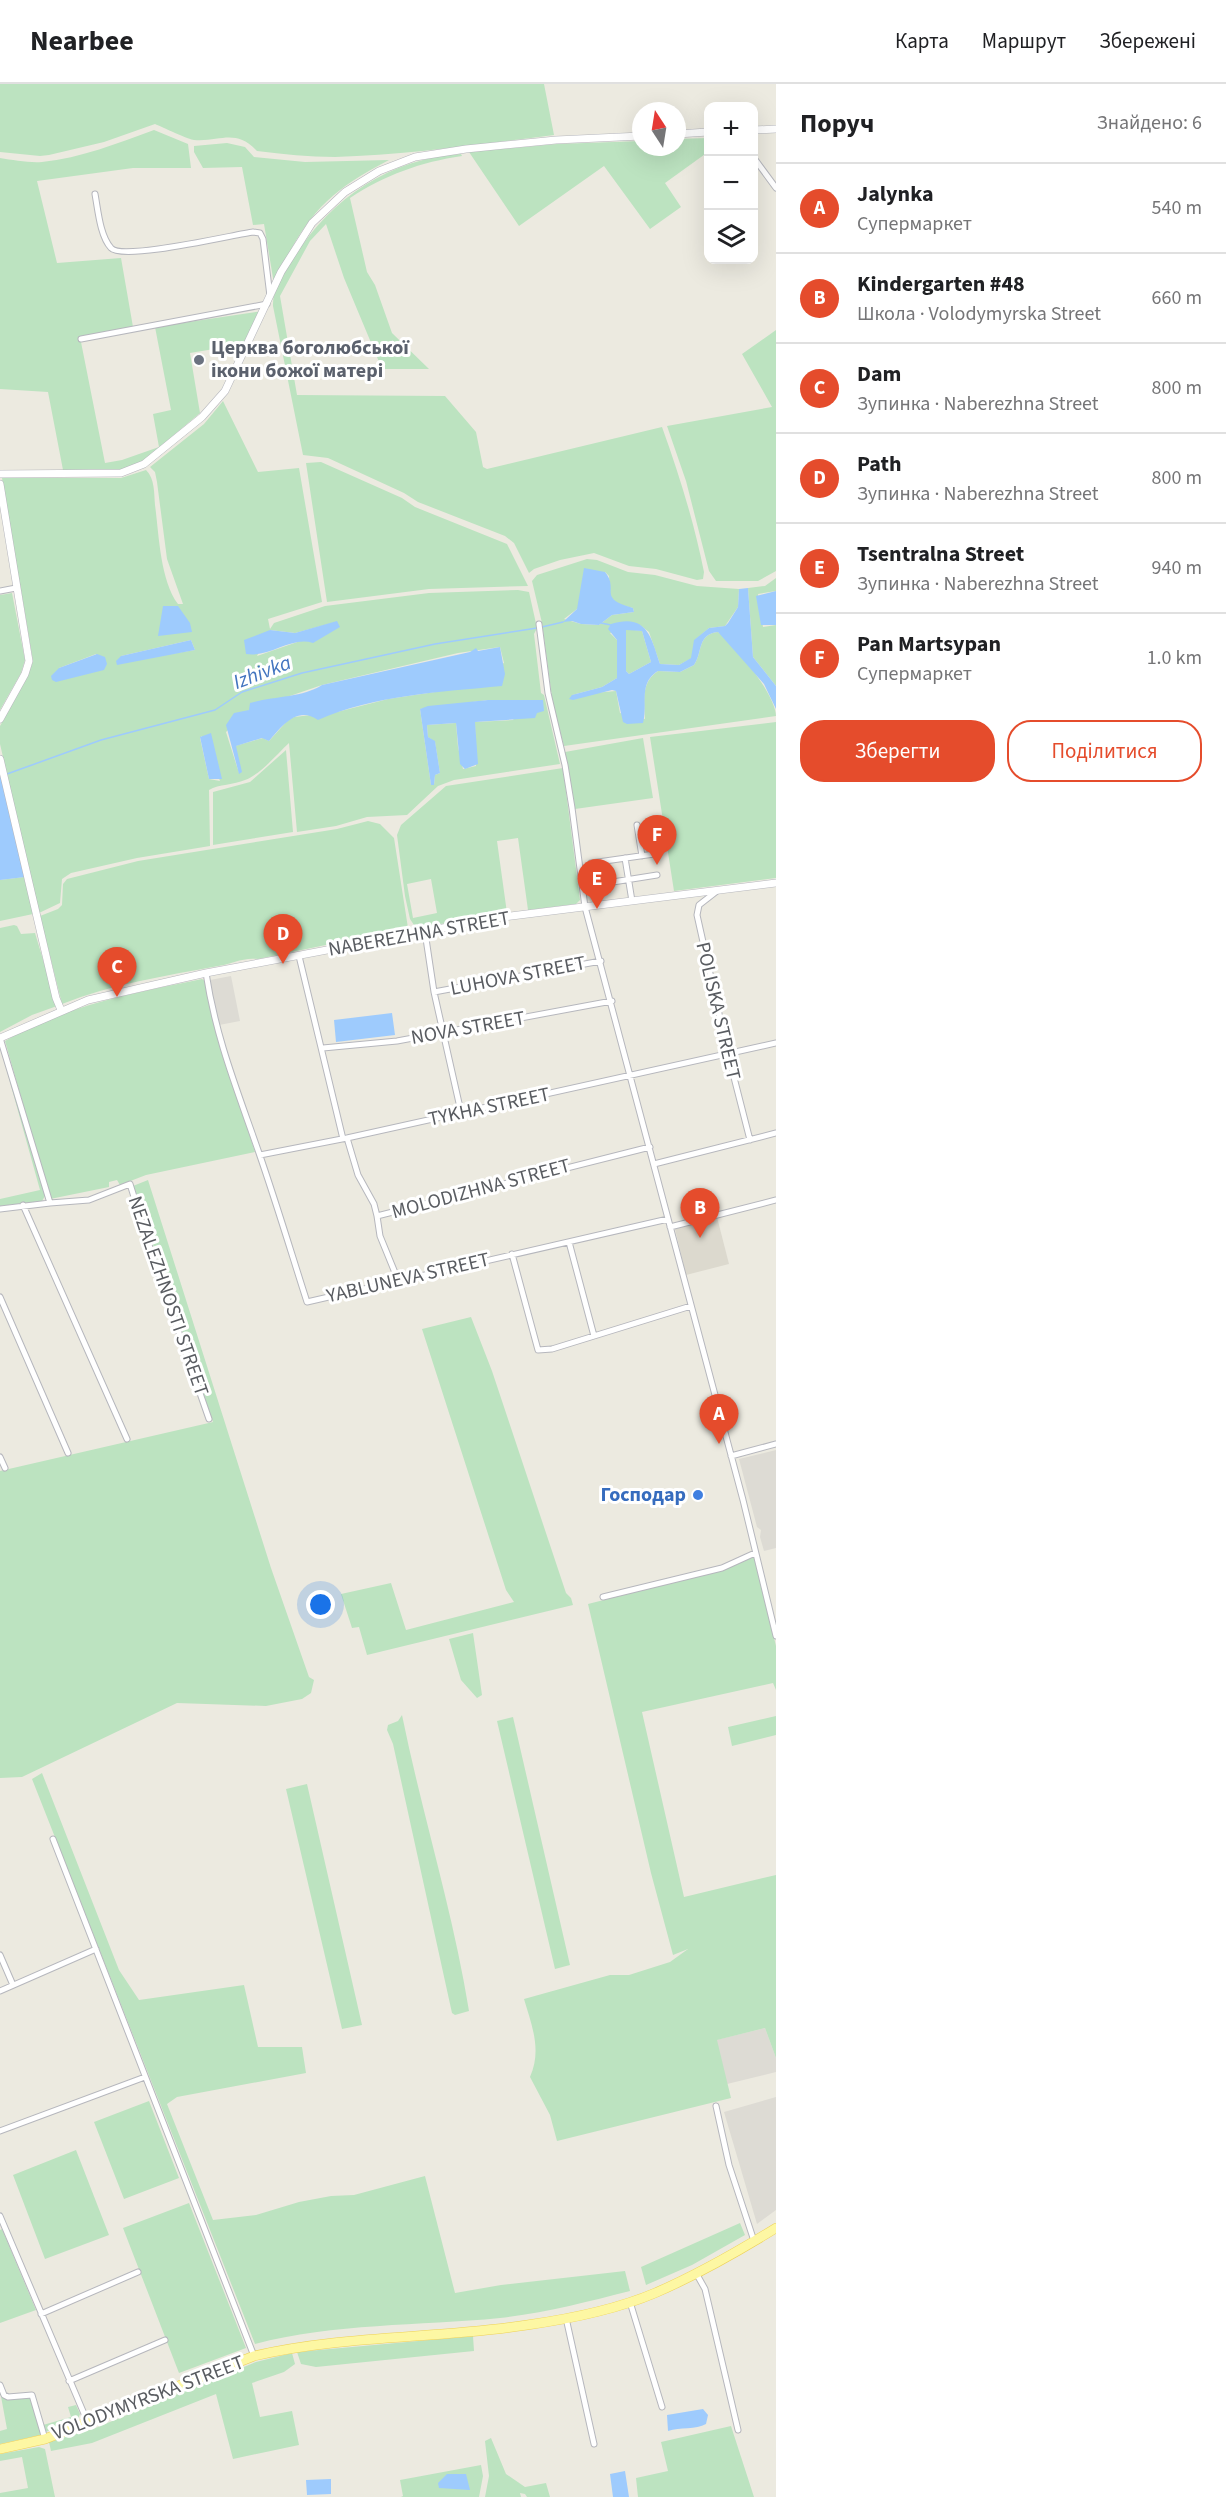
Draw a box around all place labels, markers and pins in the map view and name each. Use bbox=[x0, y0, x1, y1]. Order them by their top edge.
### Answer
place label: Церква боголюбської ікони божої матері bbox=[211, 334, 410, 385]
marker: Церква боголюбської ікони божої матері bbox=[192, 353, 206, 367]
pin: F bbox=[638, 816, 676, 865]
pin: E bbox=[578, 860, 616, 909]
pin: D bbox=[264, 914, 302, 964]
pin: C bbox=[98, 948, 136, 997]
pin: B bbox=[680, 1188, 720, 1238]
pin: A bbox=[700, 1394, 738, 1444]
place label: Господар bbox=[600, 1481, 686, 1509]
marker: Господар bbox=[691, 1488, 705, 1502]

